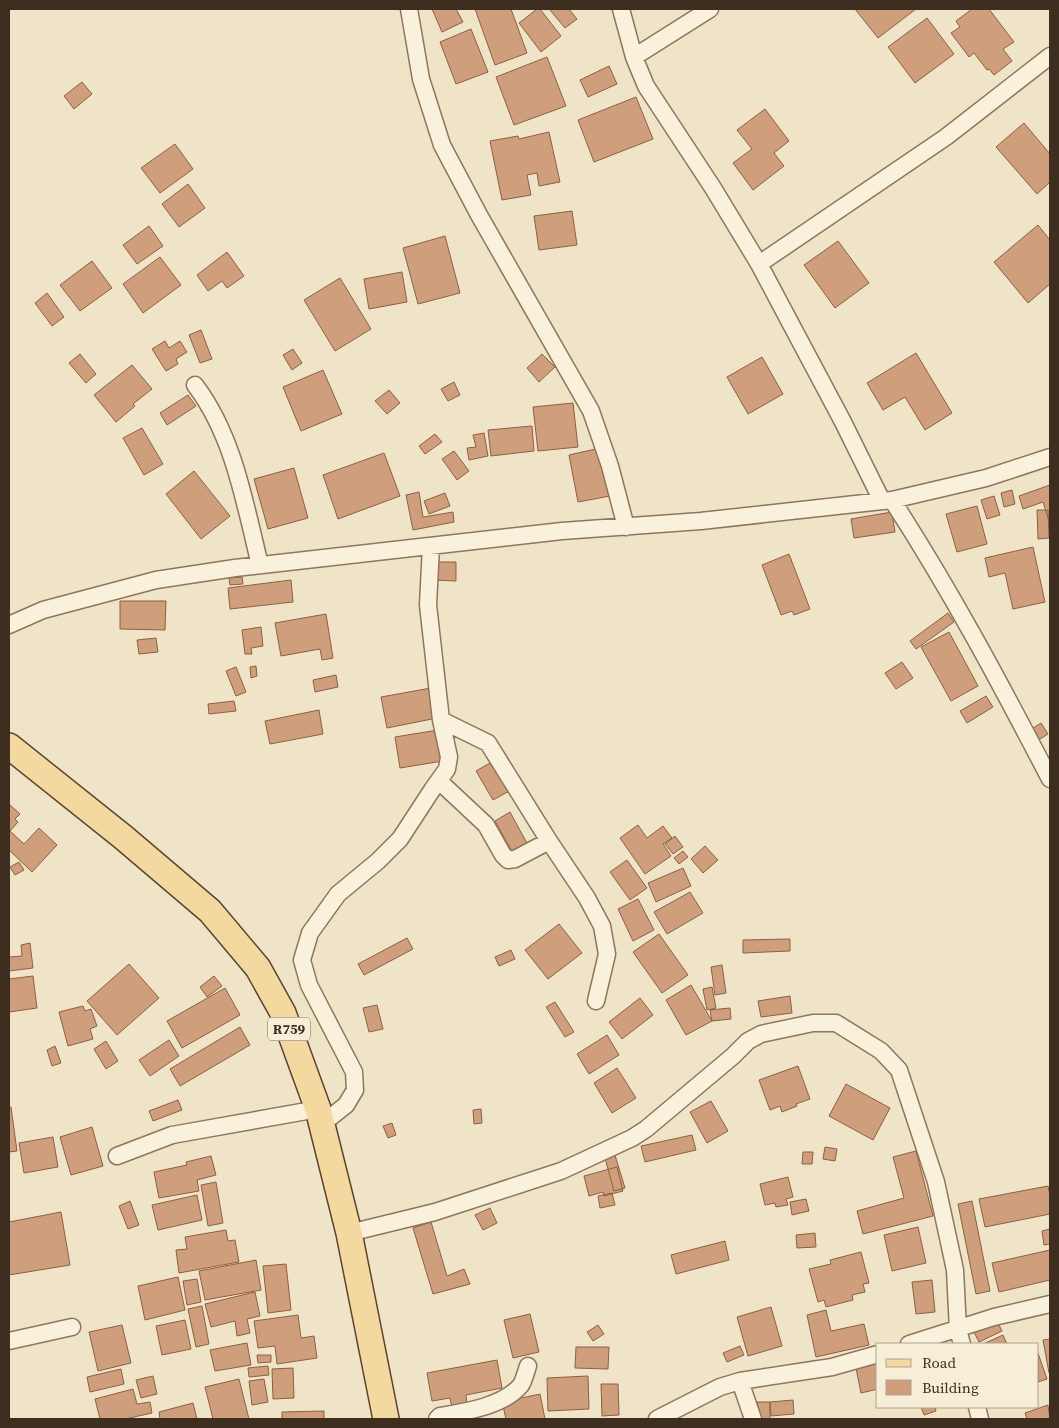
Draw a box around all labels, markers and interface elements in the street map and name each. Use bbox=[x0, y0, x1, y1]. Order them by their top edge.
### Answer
road number: R759 bbox=[268, 1018, 310, 1040]
legend bbox=[876, 1343, 1039, 1408]
text: Road bbox=[922, 1352, 956, 1373]
text: Building bbox=[922, 1377, 979, 1398]

